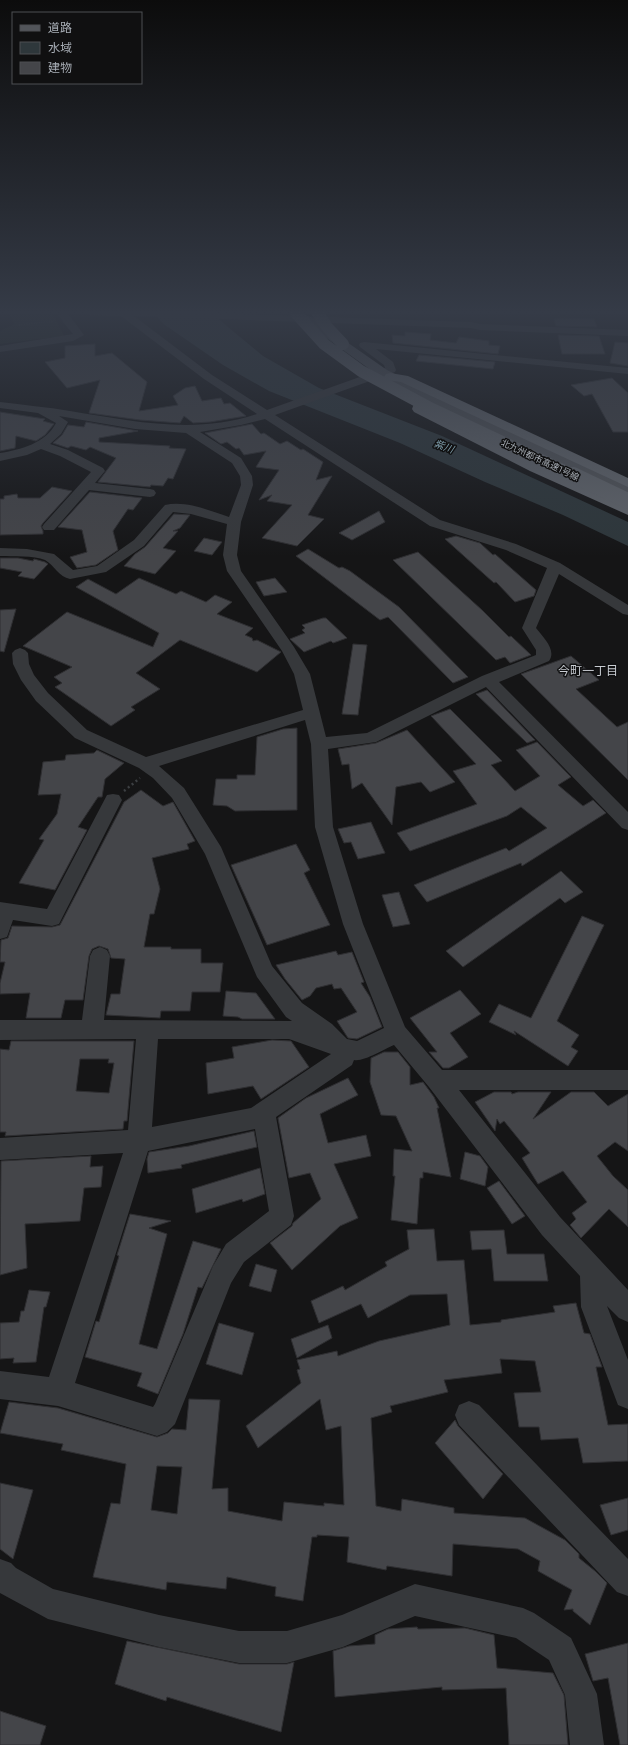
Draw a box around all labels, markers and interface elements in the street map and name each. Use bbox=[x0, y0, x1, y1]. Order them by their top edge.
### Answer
legend bbox=[12, 12, 142, 84]
text: 道路 bbox=[48, 19, 72, 37]
text: 水域 bbox=[48, 39, 72, 57]
text: 建物 bbox=[48, 59, 72, 77]
water label: 紫川 bbox=[432, 436, 457, 457]
street label: 北九州都市高速1号線 bbox=[499, 436, 582, 484]
district label: 今町一丁目 bbox=[558, 662, 618, 680]

